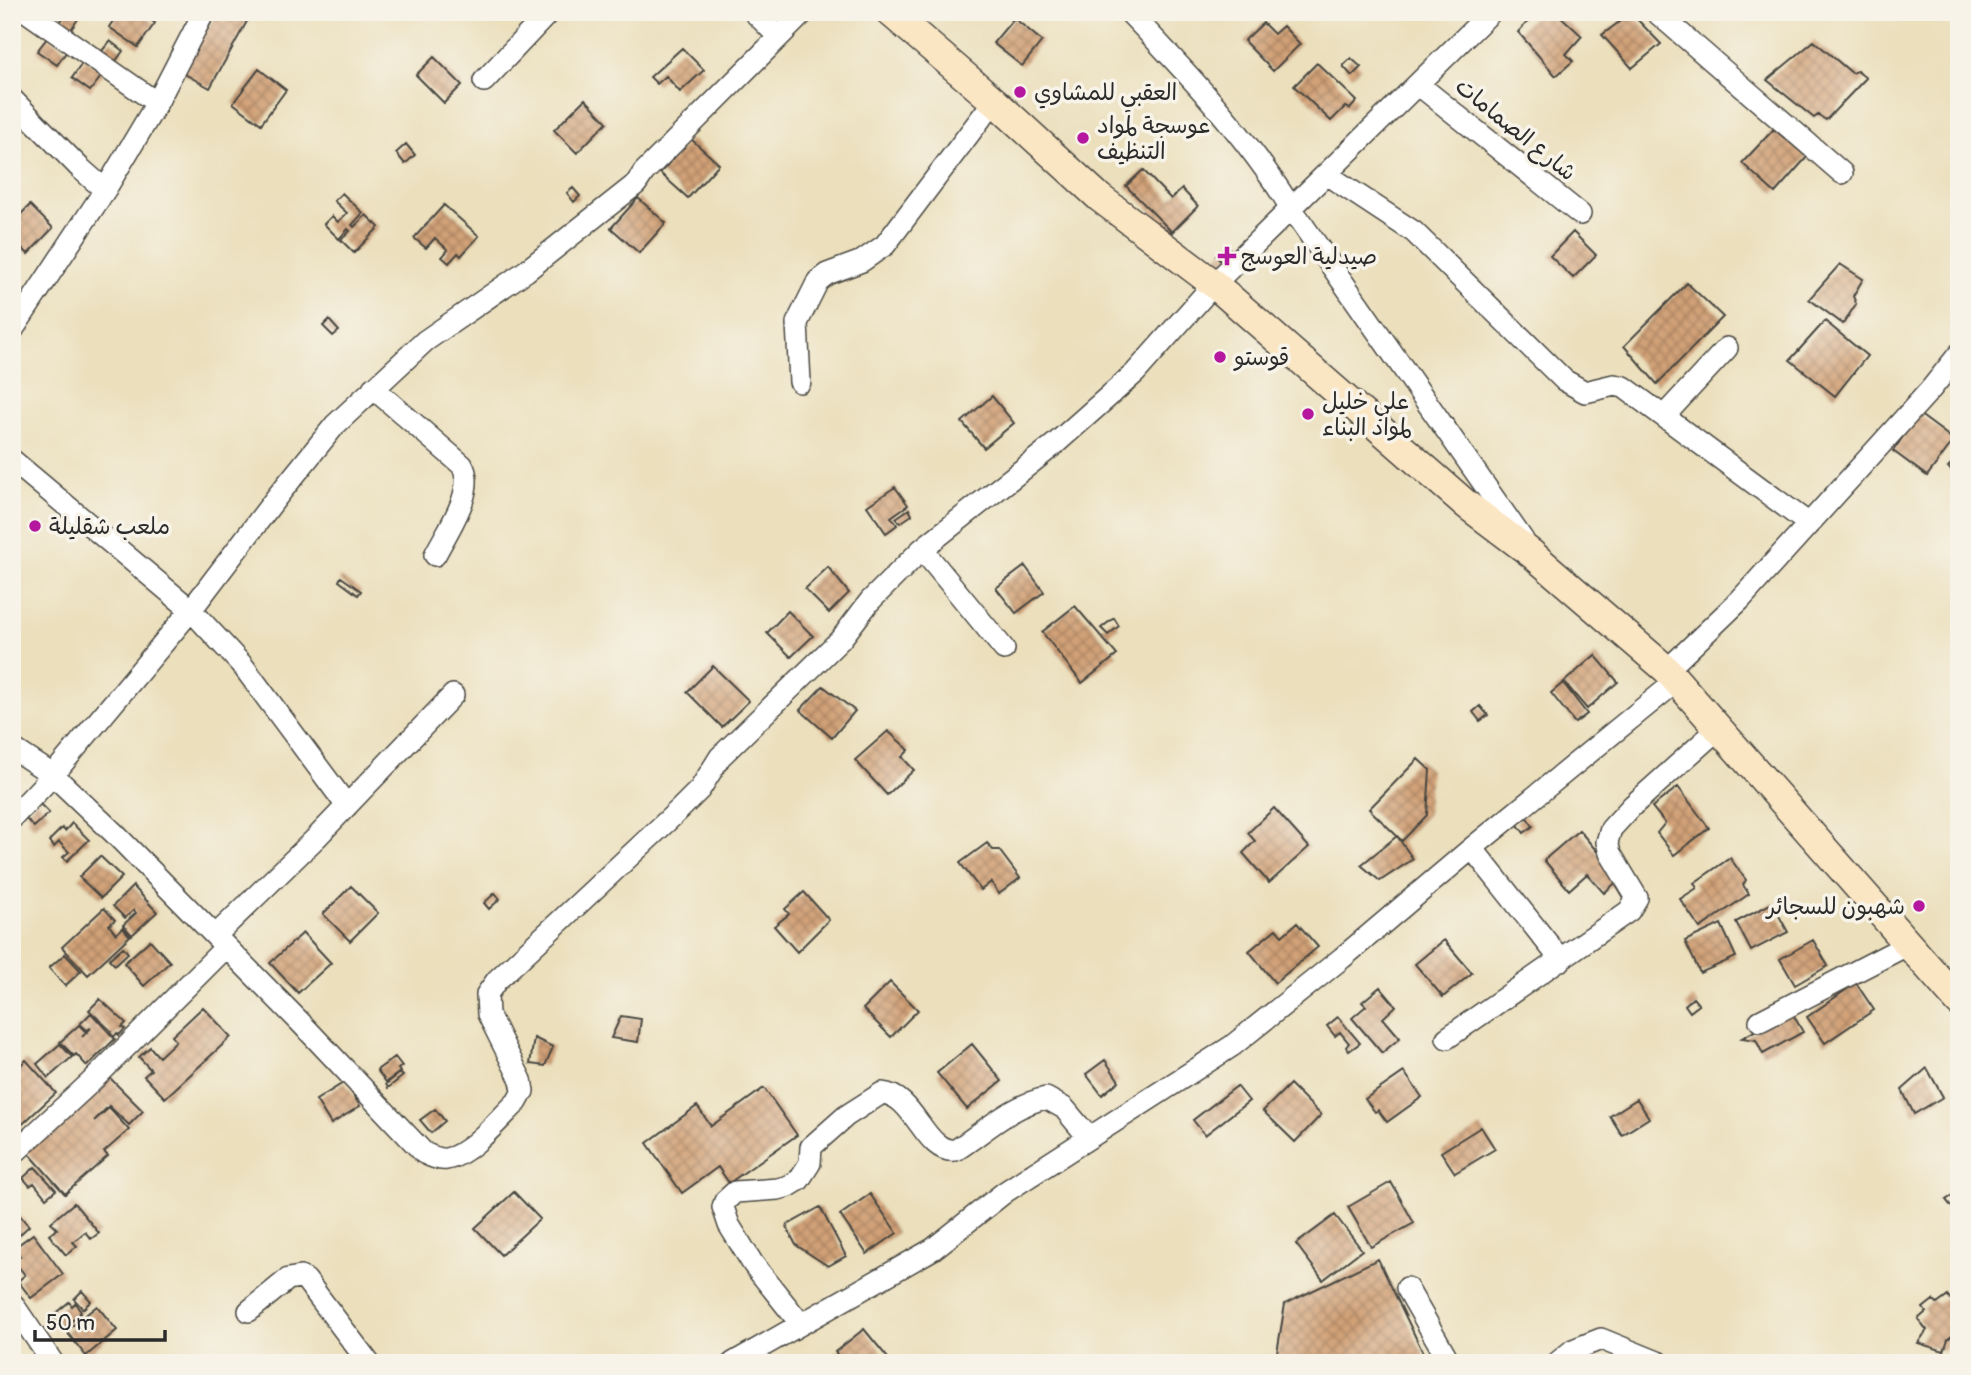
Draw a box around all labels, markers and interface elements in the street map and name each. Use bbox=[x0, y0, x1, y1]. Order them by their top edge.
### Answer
street label: شارع الصمامات bbox=[1449, 72, 1582, 188]
place label: العقبي للمشاوي bbox=[1034, 78, 1177, 113]
marker: العقبي للمشاوي bbox=[1012, 84, 1028, 100]
place label: عوسجة لمواد التنظيف bbox=[1097, 111, 1210, 166]
marker: عوسجة لمواد التنظيف bbox=[1075, 130, 1091, 146]
place label: صيدلية العوسج bbox=[1241, 242, 1377, 272]
marker: صيدلية العوسج bbox=[1219, 248, 1235, 264]
place label: قوستو bbox=[1233, 343, 1289, 372]
marker: قوستو bbox=[1212, 349, 1228, 365]
place label: علي خليل لمواد البناء bbox=[1322, 387, 1412, 442]
marker: علي خليل لمواد البناء bbox=[1300, 406, 1316, 422]
place label: ملعب شقليلة bbox=[49, 512, 170, 541]
marker: ملعب شقليلة bbox=[27, 518, 43, 534]
place label: شهبون للسجائر bbox=[1765, 892, 1905, 921]
marker: شهبون للسجائر bbox=[1911, 898, 1927, 914]
scale bar bbox=[35, 1298, 164, 1342]
text: 50 m bbox=[46, 1310, 95, 1337]

